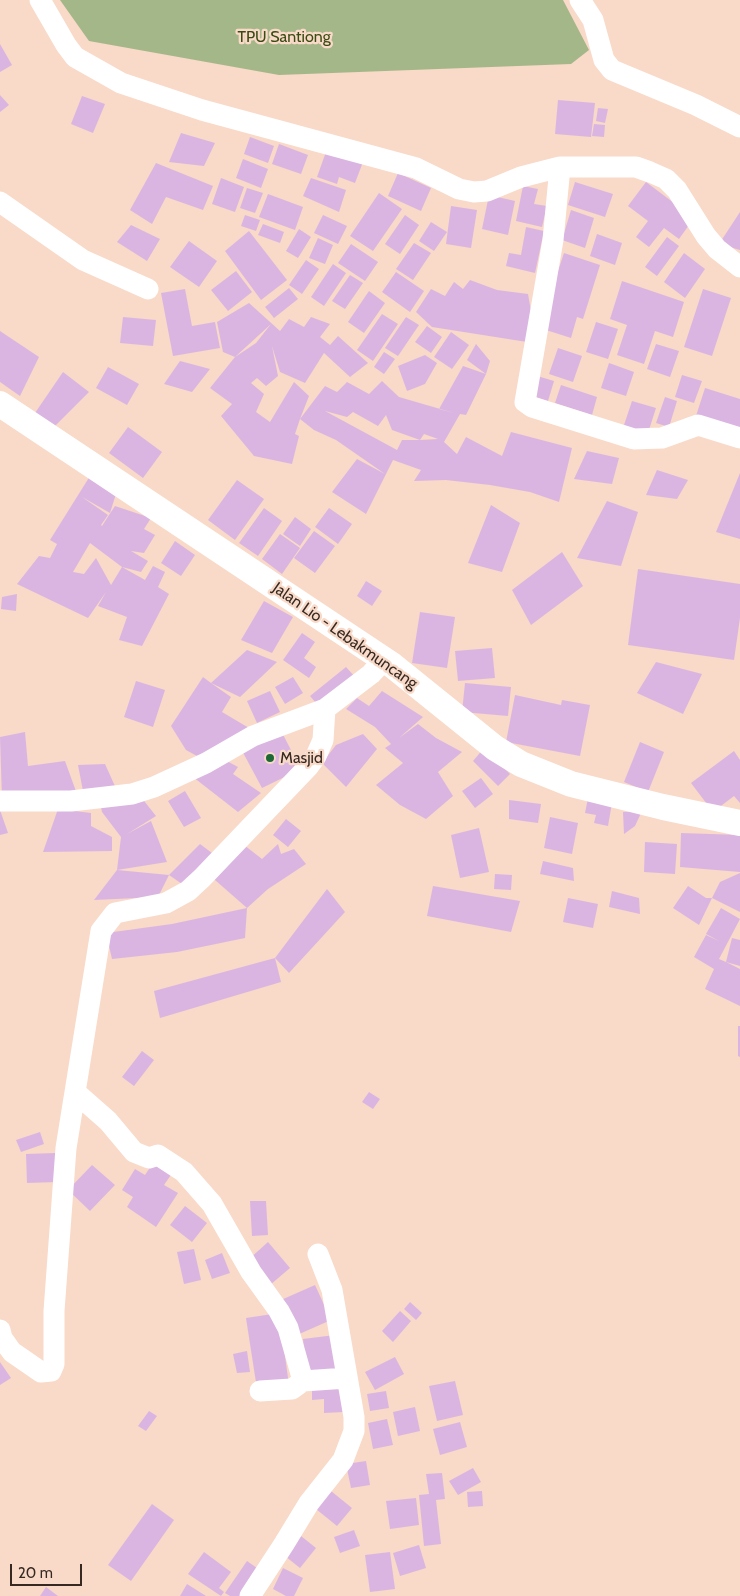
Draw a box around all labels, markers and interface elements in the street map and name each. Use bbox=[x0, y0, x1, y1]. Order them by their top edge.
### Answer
park label: TPU Santiong bbox=[237, 27, 331, 47]
street label: Jalan Lio - Lebakmuncang bbox=[269, 579, 421, 693]
place label: Masjid bbox=[280, 748, 323, 768]
marker: Masjid bbox=[264, 752, 276, 764]
scale bar bbox=[12, 1554, 85, 1586]
text: 20 m bbox=[18, 1564, 53, 1582]

